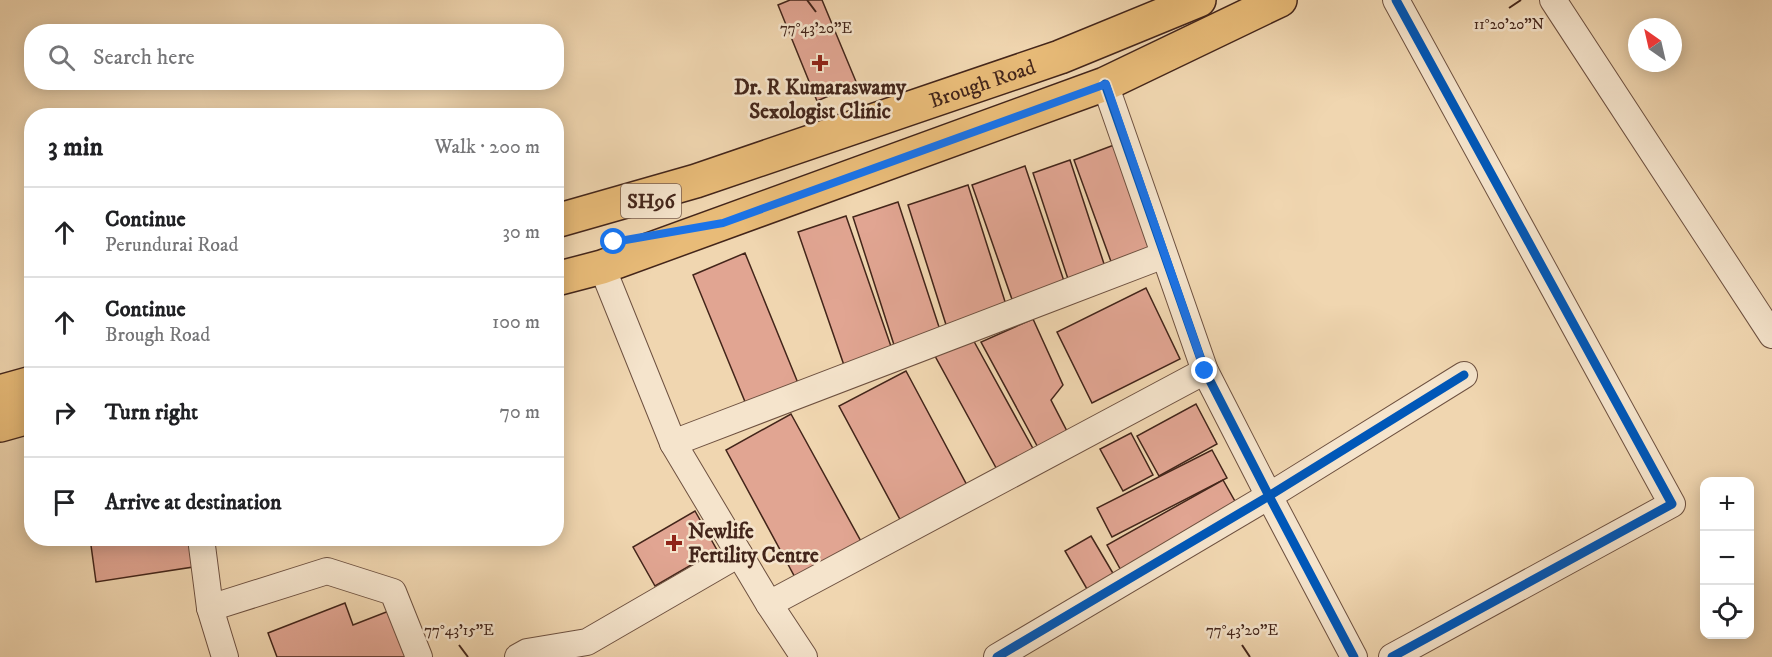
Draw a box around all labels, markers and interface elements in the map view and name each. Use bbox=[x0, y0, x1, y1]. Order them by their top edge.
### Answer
text: 11°20'20"N bbox=[1474, 15, 1544, 34]
north arrow bbox=[1628, 18, 1682, 72]
text: 77°43'20"E bbox=[780, 19, 852, 38]
search box bbox=[24, 24, 564, 90]
icon: search bbox=[45, 41, 78, 74]
text: Search here bbox=[93, 44, 195, 71]
marker: Dr. R Kumaraswamy Sexologist Clinic bbox=[811, 54, 829, 72]
street label: Brough Road bbox=[926, 54, 1040, 115]
place label: Dr. R Kumaraswamy Sexologist Clinic bbox=[734, 75, 907, 125]
text: 3 min bbox=[48, 131, 103, 164]
text: Walk · 200 m bbox=[434, 135, 540, 160]
road number: SH96 bbox=[621, 184, 681, 218]
text: Continue bbox=[105, 206, 186, 233]
icon: ahead bbox=[48, 216, 81, 249]
text: 30 m bbox=[502, 220, 540, 245]
route start bbox=[600, 228, 626, 254]
text: Perundurai Road bbox=[105, 233, 239, 258]
text: Continue bbox=[105, 296, 186, 323]
icon: ahead bbox=[48, 306, 81, 339]
text: 100 m bbox=[492, 310, 540, 335]
text: Brough Road bbox=[105, 323, 210, 348]
route end bbox=[1191, 357, 1217, 383]
icon: right bbox=[48, 396, 81, 429]
text: Turn right bbox=[105, 399, 198, 426]
text: 70 m bbox=[499, 400, 540, 425]
map controls bbox=[1700, 477, 1754, 639]
button: + bbox=[1700, 477, 1754, 531]
icon: arrive bbox=[48, 486, 81, 519]
text: Arrive at destination bbox=[105, 489, 282, 516]
place label: Newlife Fertility Centre bbox=[688, 519, 819, 569]
button: − bbox=[1700, 531, 1754, 585]
marker: Newlife Fertility Centre bbox=[665, 534, 683, 552]
button: locate bbox=[1700, 585, 1754, 639]
text: 77°43'15"E bbox=[424, 621, 494, 640]
text: 77°43'20"E bbox=[1206, 621, 1278, 640]

